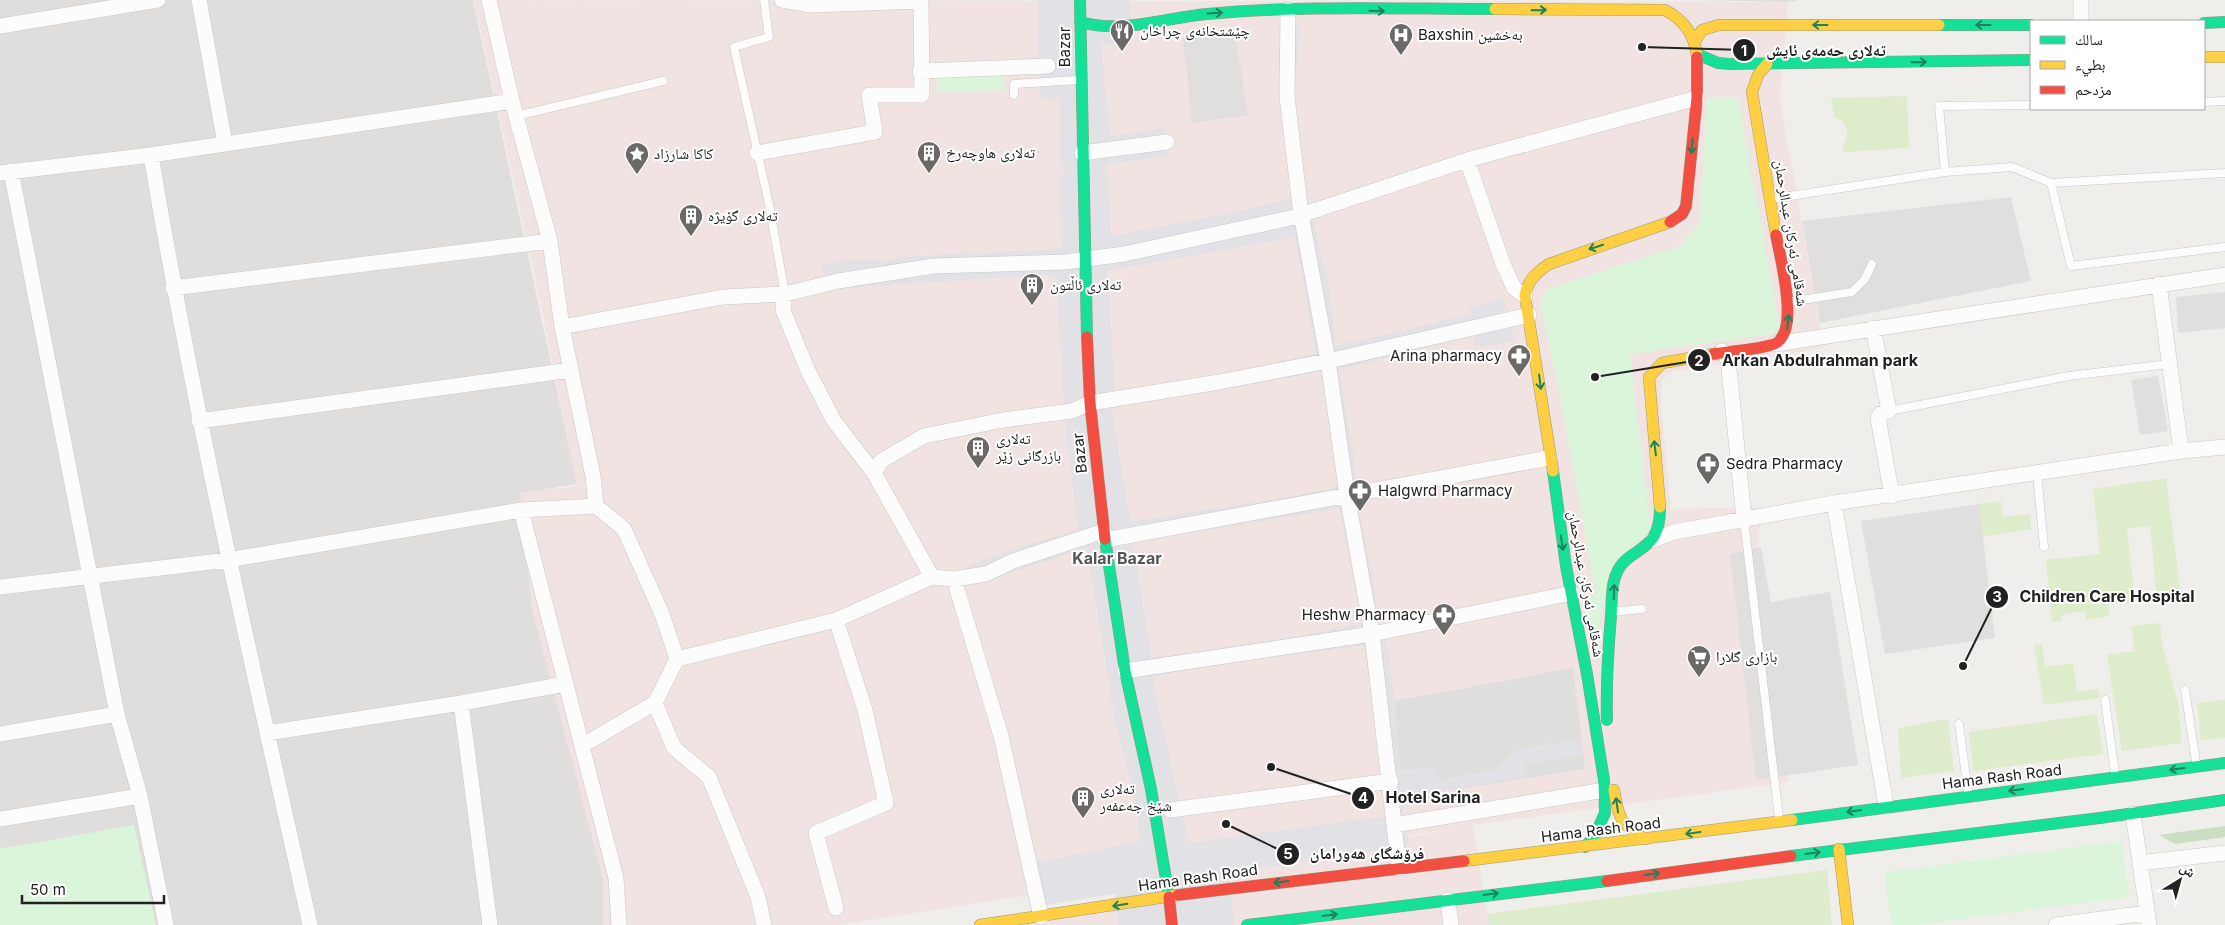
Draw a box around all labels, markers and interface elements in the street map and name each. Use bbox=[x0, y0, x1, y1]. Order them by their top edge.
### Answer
one-way arrow bbox=[1531, 5, 1547, 14]
one-way arrow bbox=[1368, 6, 1385, 16]
one-way arrow bbox=[1206, 9, 1222, 18]
restaurant icon: چێشتخانەی چراخان bbox=[1109, 18, 1135, 52]
one-way arrow bbox=[1812, 20, 1828, 30]
one-way arrow bbox=[1975, 20, 1991, 30]
legend bbox=[2030, 20, 2205, 110]
place label: چێشتخانەی چراخان bbox=[1140, 21, 1250, 41]
hospital icon: Baxshin بەخشین bbox=[1388, 22, 1414, 56]
place label: Baxshin بەخشین bbox=[1418, 25, 1523, 45]
street label: Bazar bbox=[1055, 26, 1074, 67]
text: سالك bbox=[2075, 30, 2103, 49]
callout: تەلاری حەمەی ئایش bbox=[1731, 35, 1896, 66]
text: تەلاری حەمەی ئایش bbox=[1766, 40, 1887, 60]
text: 1 bbox=[1741, 41, 1747, 60]
text: بطيء bbox=[2075, 55, 2105, 77]
one-way arrow bbox=[1910, 57, 1926, 66]
text: مزدحم bbox=[2075, 80, 2112, 100]
one-way arrow bbox=[1687, 138, 1697, 154]
building icon: تەلاری هاوچەرخ bbox=[916, 140, 942, 174]
place icon: كاكا شارزاد bbox=[624, 141, 650, 175]
place label: تەلاری هاوچەرخ bbox=[946, 143, 1036, 163]
place label: كاكا شارزاد bbox=[654, 144, 713, 163]
street label: شەقامی ئەرکان عبدالرحمان bbox=[1770, 158, 1812, 308]
building icon: تەلاری گۆیژە bbox=[678, 203, 704, 237]
place label: تەلاری گۆیژە bbox=[708, 206, 778, 226]
one-way arrow bbox=[1588, 243, 1604, 253]
building icon: تەلاری ئاڵتون bbox=[1019, 272, 1045, 306]
place label: تەلاری ئاڵتون bbox=[1050, 275, 1122, 295]
one-way arrow bbox=[1783, 315, 1793, 331]
pharmacy icon: Arina pharmacy bbox=[1506, 343, 1532, 377]
callout: Arkan Abdulrahman park bbox=[1687, 345, 1928, 376]
place label: Arina pharmacy bbox=[1390, 346, 1503, 365]
text: Arkan Abdulrahman park bbox=[1722, 350, 1919, 370]
text: 2 bbox=[1694, 351, 1704, 370]
one-way arrow bbox=[1535, 374, 1545, 390]
place label: تەلاری بازرگانی زێر bbox=[995, 429, 1061, 466]
street label: Bazar bbox=[1068, 432, 1091, 474]
building icon: تەلاری بازرگانی زێر bbox=[965, 435, 991, 469]
one-way arrow bbox=[1650, 441, 1660, 457]
pharmacy icon: Sedra Pharmacy bbox=[1695, 451, 1721, 485]
place label: Sedra Pharmacy bbox=[1726, 454, 1843, 473]
pharmacy icon: Halgwrd Pharmacy bbox=[1347, 478, 1373, 512]
place label: Halgwrd Pharmacy bbox=[1378, 481, 1513, 500]
street label: شەقامی ئەرکان عبدالرحمان bbox=[1563, 509, 1609, 659]
one-way arrow bbox=[1558, 535, 1568, 551]
district label: Kalar Bazar bbox=[1072, 548, 1162, 568]
callout: Children Care Hospital bbox=[1985, 581, 2205, 612]
one-way arrow bbox=[1609, 584, 1619, 600]
text: Children Care Hospital bbox=[2019, 586, 2195, 606]
text: 3 bbox=[1992, 587, 2002, 606]
pharmacy icon: Heshw Pharmacy bbox=[1431, 602, 1457, 636]
place label: Heshw Pharmacy bbox=[1302, 605, 1427, 624]
supermarket icon: بازاری گلارا bbox=[1686, 644, 1712, 678]
place label: بازاری گلارا bbox=[1716, 647, 1777, 667]
street label: Hama Rash Road bbox=[1941, 760, 2063, 793]
one-way arrow bbox=[2169, 764, 2185, 774]
place label: تەلاری شێخ جەعفەر bbox=[1099, 779, 1172, 816]
callout: Hotel Sarina bbox=[1350, 782, 1490, 813]
building icon: تەلاری شێخ جەعفەر bbox=[1070, 785, 1096, 819]
one-way arrow bbox=[2008, 785, 2024, 795]
text: Hotel Sarina bbox=[1385, 787, 1481, 807]
text: 4 bbox=[1358, 788, 1368, 807]
one-way arrow bbox=[1611, 798, 1621, 814]
one-way arrow bbox=[1847, 806, 1863, 816]
street label: Hama Rash Road bbox=[1540, 813, 1662, 846]
one-way arrow bbox=[1686, 828, 1702, 838]
callout: فرۆشگای هەورامان bbox=[1275, 838, 1434, 869]
text: فرۆشگای هەورامان bbox=[1310, 843, 1424, 863]
text: 5 bbox=[1283, 844, 1293, 863]
one-way arrow bbox=[1805, 847, 1821, 857]
north arrow bbox=[2155, 855, 2205, 905]
text: ش bbox=[2176, 858, 2199, 881]
street label: Hama Rash Road bbox=[1137, 860, 1259, 895]
one-way arrow bbox=[1644, 869, 1660, 879]
scale bar bbox=[22, 872, 165, 904]
one-way arrow bbox=[1273, 877, 1289, 887]
text: 50 m bbox=[30, 880, 66, 899]
one-way arrow bbox=[1483, 889, 1499, 899]
one-way arrow bbox=[1112, 900, 1128, 910]
one-way arrow bbox=[1322, 910, 1338, 920]

